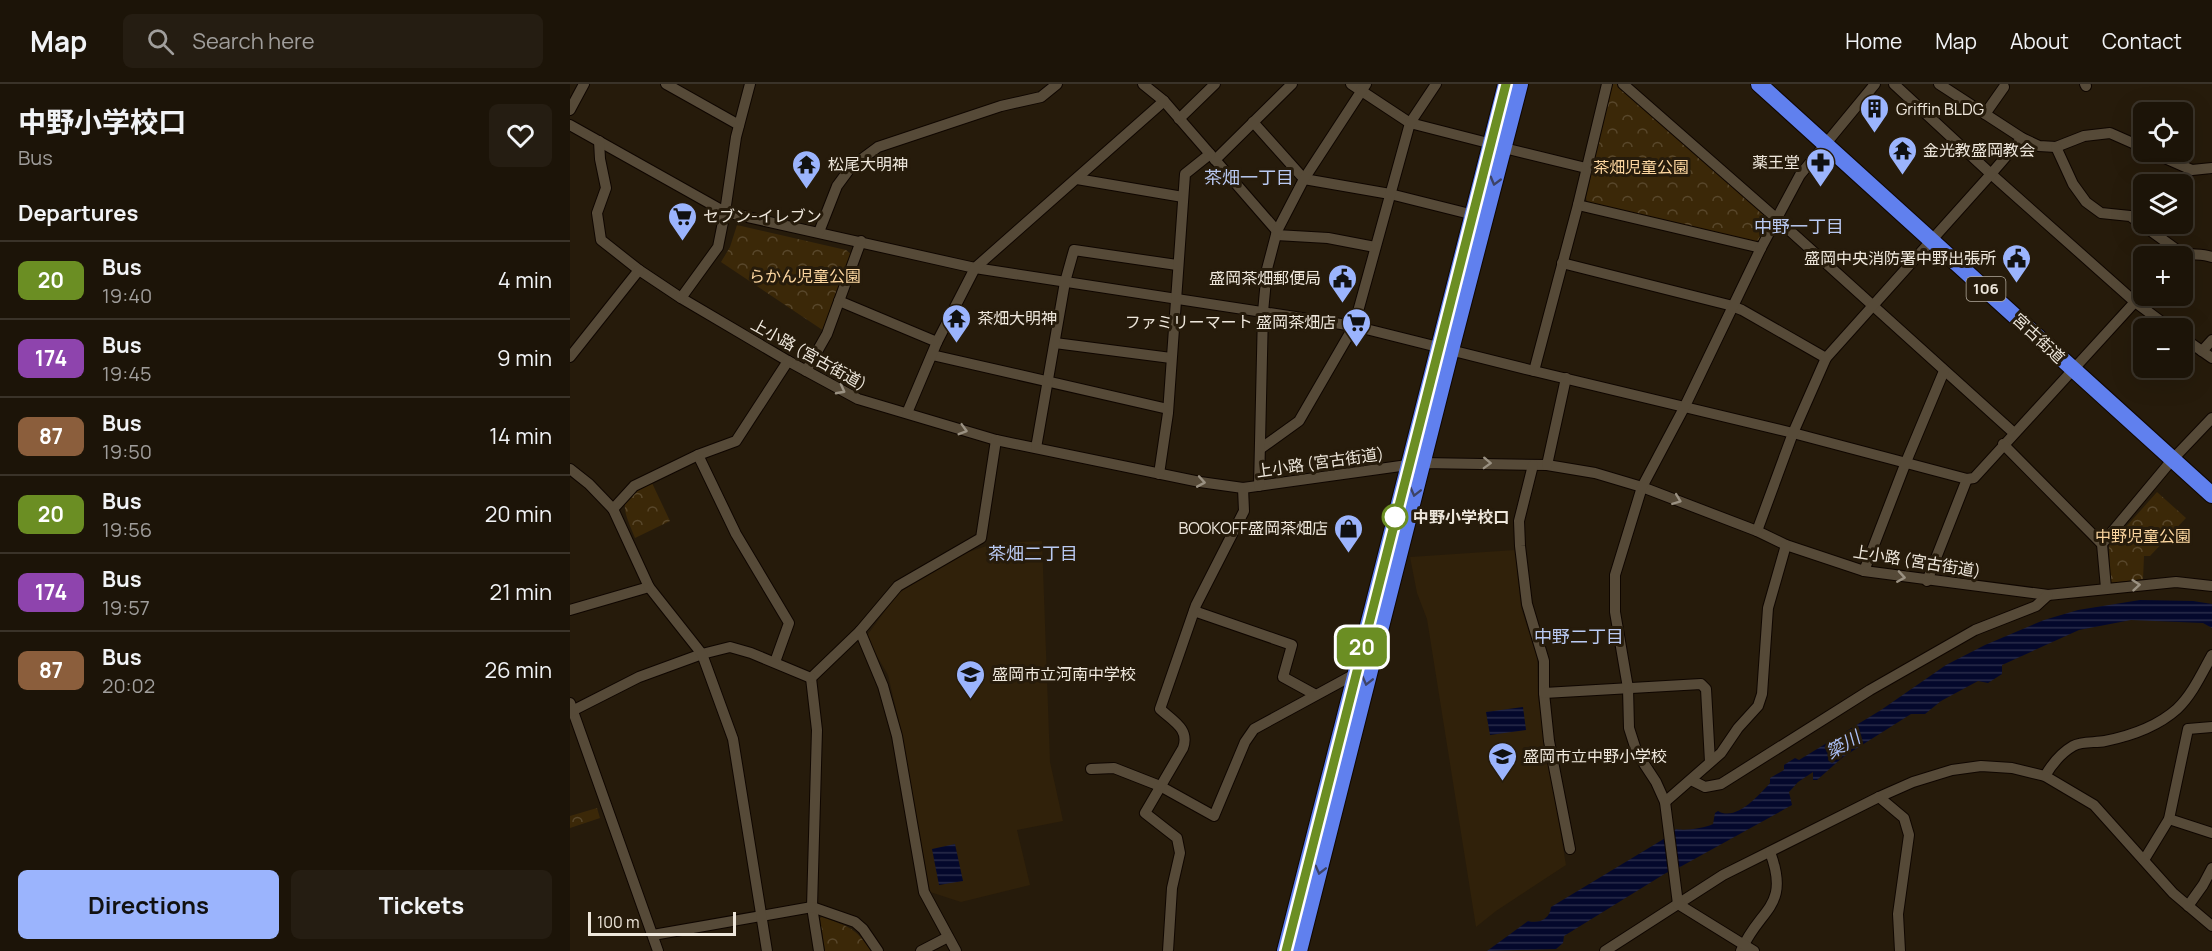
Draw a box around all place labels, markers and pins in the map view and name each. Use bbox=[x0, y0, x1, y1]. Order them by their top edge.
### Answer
building icon: Griffin BLDG bbox=[1859, 93, 1891, 135]
place label: Griffin BLDG bbox=[1896, 98, 1984, 120]
temple icon: 金光教盛岡教会 bbox=[1886, 134, 1918, 176]
place label: 金光教盛岡教会 bbox=[1923, 139, 2035, 161]
pharmacy icon: 薬王堂 bbox=[1805, 146, 1837, 188]
temple icon: 松尾大明神 bbox=[791, 148, 823, 190]
place label: 薬王堂 bbox=[1752, 151, 1800, 173]
place label: 松尾大明神 bbox=[828, 153, 908, 175]
supermarket icon: セブン-イレブン bbox=[666, 200, 698, 242]
place label: セブン-イレブン bbox=[703, 205, 822, 227]
public building icon: 盛岡中央消防署中野出張所 bbox=[2001, 242, 2033, 284]
place label: 盛岡中央消防署中野出張所 bbox=[1804, 247, 1996, 269]
public building icon: 盛岡茶畑郵便局 bbox=[1326, 262, 1358, 304]
place label: 盛岡茶畑郵便局 bbox=[1209, 267, 1321, 289]
temple icon: 茶畑大明神 bbox=[940, 302, 972, 344]
supermarket icon: ファミリーマート 盛岡茶畑店 bbox=[1341, 306, 1373, 348]
place label: 茶畑大明神 bbox=[977, 307, 1057, 329]
place label: ファミリーマート 盛岡茶畑店 bbox=[1125, 311, 1336, 333]
marker: 中野小学校口 bbox=[1382, 504, 1408, 530]
place label: 中野小学校口 bbox=[1413, 506, 1509, 528]
shop icon: BOOKOFF盛岡茶畑店 bbox=[1333, 512, 1365, 554]
place label: BOOKOFF盛岡茶畑店 bbox=[1178, 517, 1328, 539]
school or university icon: 盛岡市立河南中学校 bbox=[955, 658, 987, 700]
place label: 盛岡市立河南中学校 bbox=[992, 663, 1136, 685]
school or university icon: 盛岡市立中野小学校 bbox=[1486, 740, 1518, 782]
place label: 盛岡市立中野小学校 bbox=[1523, 745, 1667, 767]

